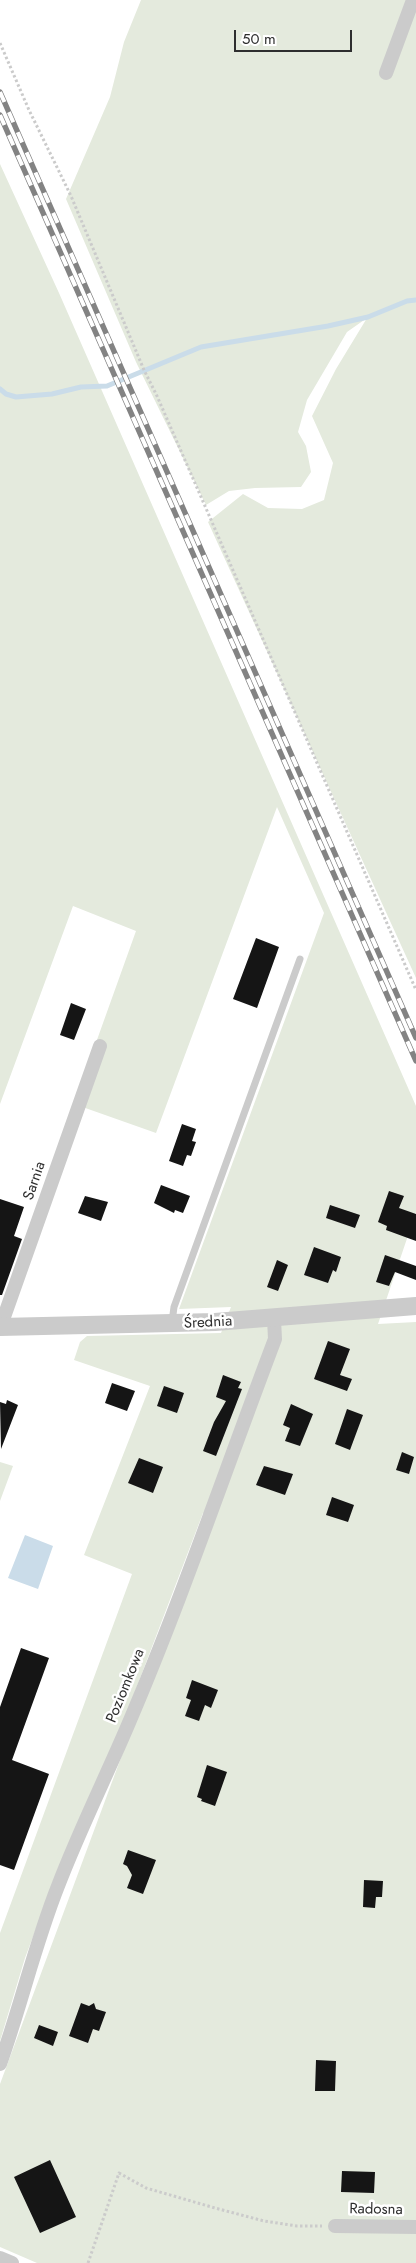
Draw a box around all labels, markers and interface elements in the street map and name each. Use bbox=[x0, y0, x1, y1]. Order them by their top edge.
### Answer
scale bar bbox=[236, 20, 354, 52]
text: 50 m bbox=[242, 28, 276, 50]
street label: Sarnia bbox=[20, 1159, 50, 1203]
street label: Średnia bbox=[183, 1313, 233, 1333]
street label: Poziomkowa bbox=[103, 1646, 149, 1726]
street label: Radosna bbox=[349, 2201, 403, 2219]

